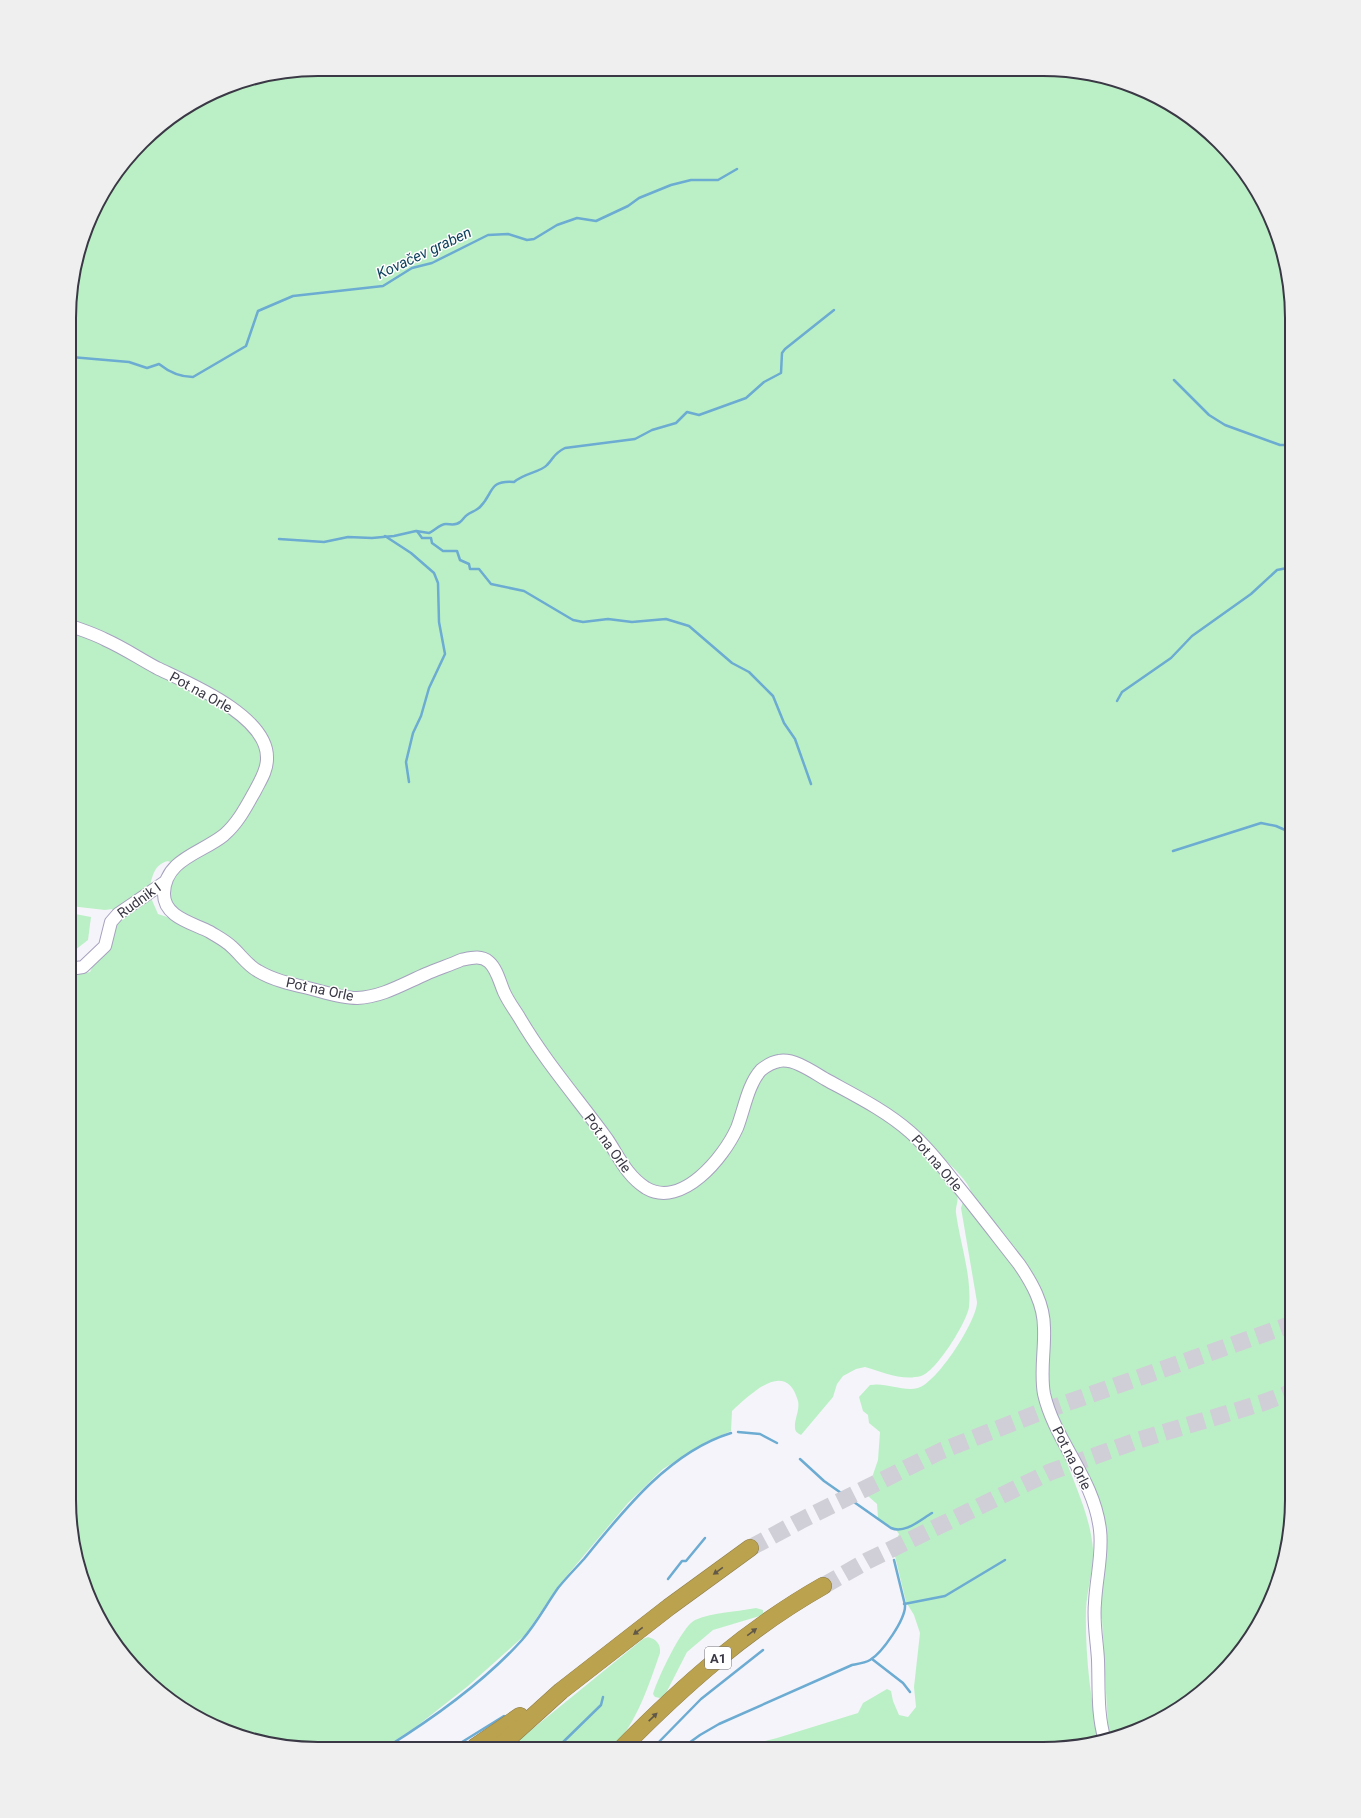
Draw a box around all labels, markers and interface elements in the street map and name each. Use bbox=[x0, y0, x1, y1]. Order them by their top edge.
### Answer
water label: Kovačev graben bbox=[374, 223, 474, 283]
street label: Pot na Orle bbox=[167, 668, 235, 716]
street label: Rudnik I bbox=[114, 879, 164, 921]
street label: Pot na Orle bbox=[285, 974, 355, 1004]
street label: Pot na Orle bbox=[581, 1110, 635, 1176]
street label: Pot na Orle bbox=[908, 1132, 966, 1194]
street label: Pot na Orle bbox=[1049, 1424, 1095, 1492]
one-way arrow bbox=[713, 1567, 723, 1575]
one-way arrow bbox=[632, 1627, 643, 1636]
one-way arrow bbox=[746, 1628, 757, 1637]
road number: A1 bbox=[705, 1647, 731, 1669]
one-way arrow bbox=[648, 1712, 658, 1721]

